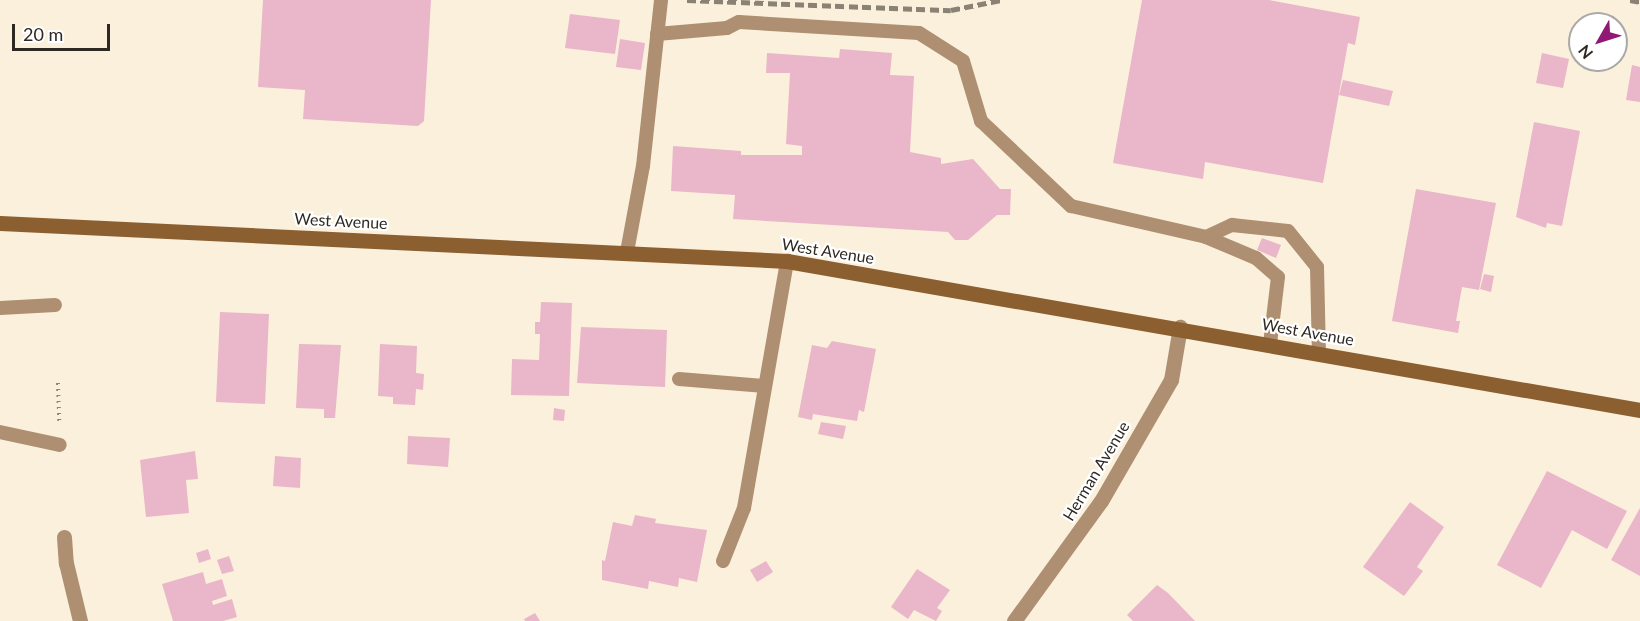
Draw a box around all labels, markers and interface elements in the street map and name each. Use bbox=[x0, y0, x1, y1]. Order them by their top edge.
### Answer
scale bar bbox=[15, 12, 112, 50]
north arrow bbox=[1568, 12, 1628, 72]
text: 20 m bbox=[23, 23, 63, 45]
text: N bbox=[1574, 42, 1596, 63]
street label: West Avenue bbox=[294, 209, 388, 233]
street label: West Avenue bbox=[780, 234, 876, 268]
street label: West Avenue bbox=[1260, 314, 1356, 350]
street label: Herman Avenue bbox=[1059, 417, 1133, 525]

